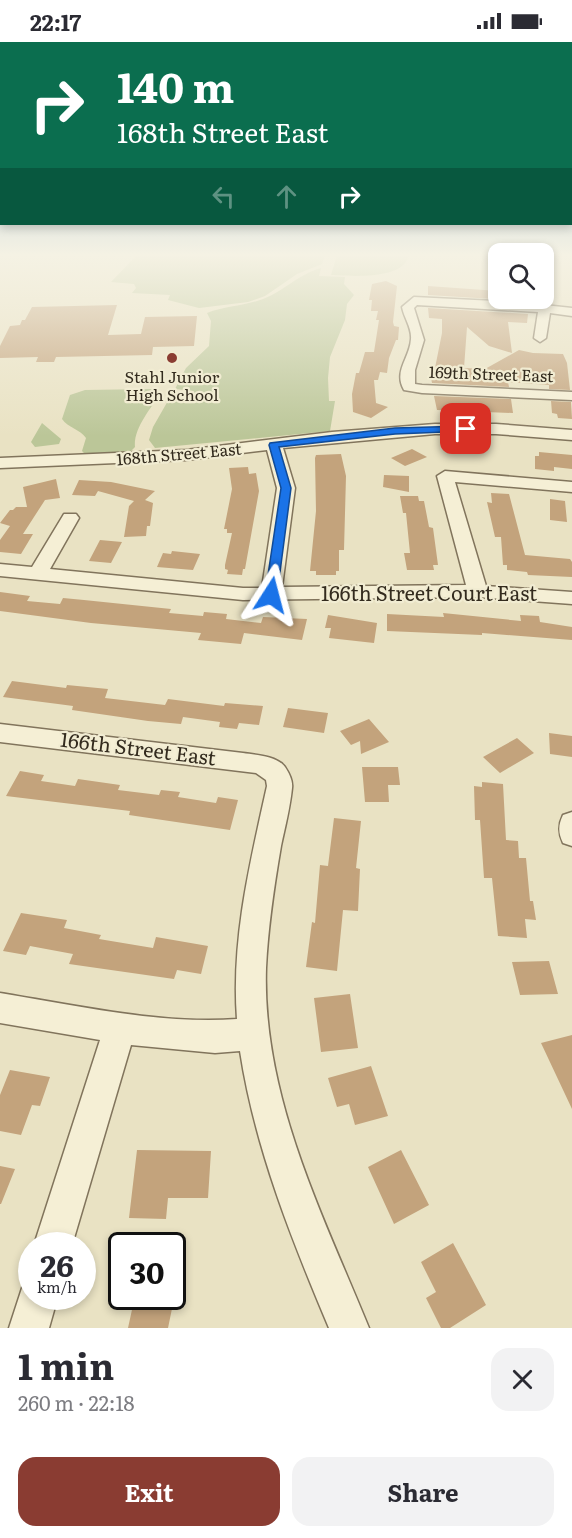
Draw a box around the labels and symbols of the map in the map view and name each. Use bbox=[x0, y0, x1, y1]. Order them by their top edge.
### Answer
marker: Stahl Junior High School bbox=[165, 351, 179, 365]
street label: 169th Street East bbox=[428, 359, 554, 387]
place label: Stahl Junior High School bbox=[125, 364, 220, 406]
pin bbox=[440, 403, 491, 454]
street label: 168th Street East bbox=[115, 436, 243, 470]
position arrow bbox=[239, 563, 303, 627]
street label: 166th Street Court East bbox=[321, 577, 537, 607]
street label: 166th Street East bbox=[59, 723, 218, 771]
speed limit sign: 30 bbox=[108, 1232, 186, 1310]

